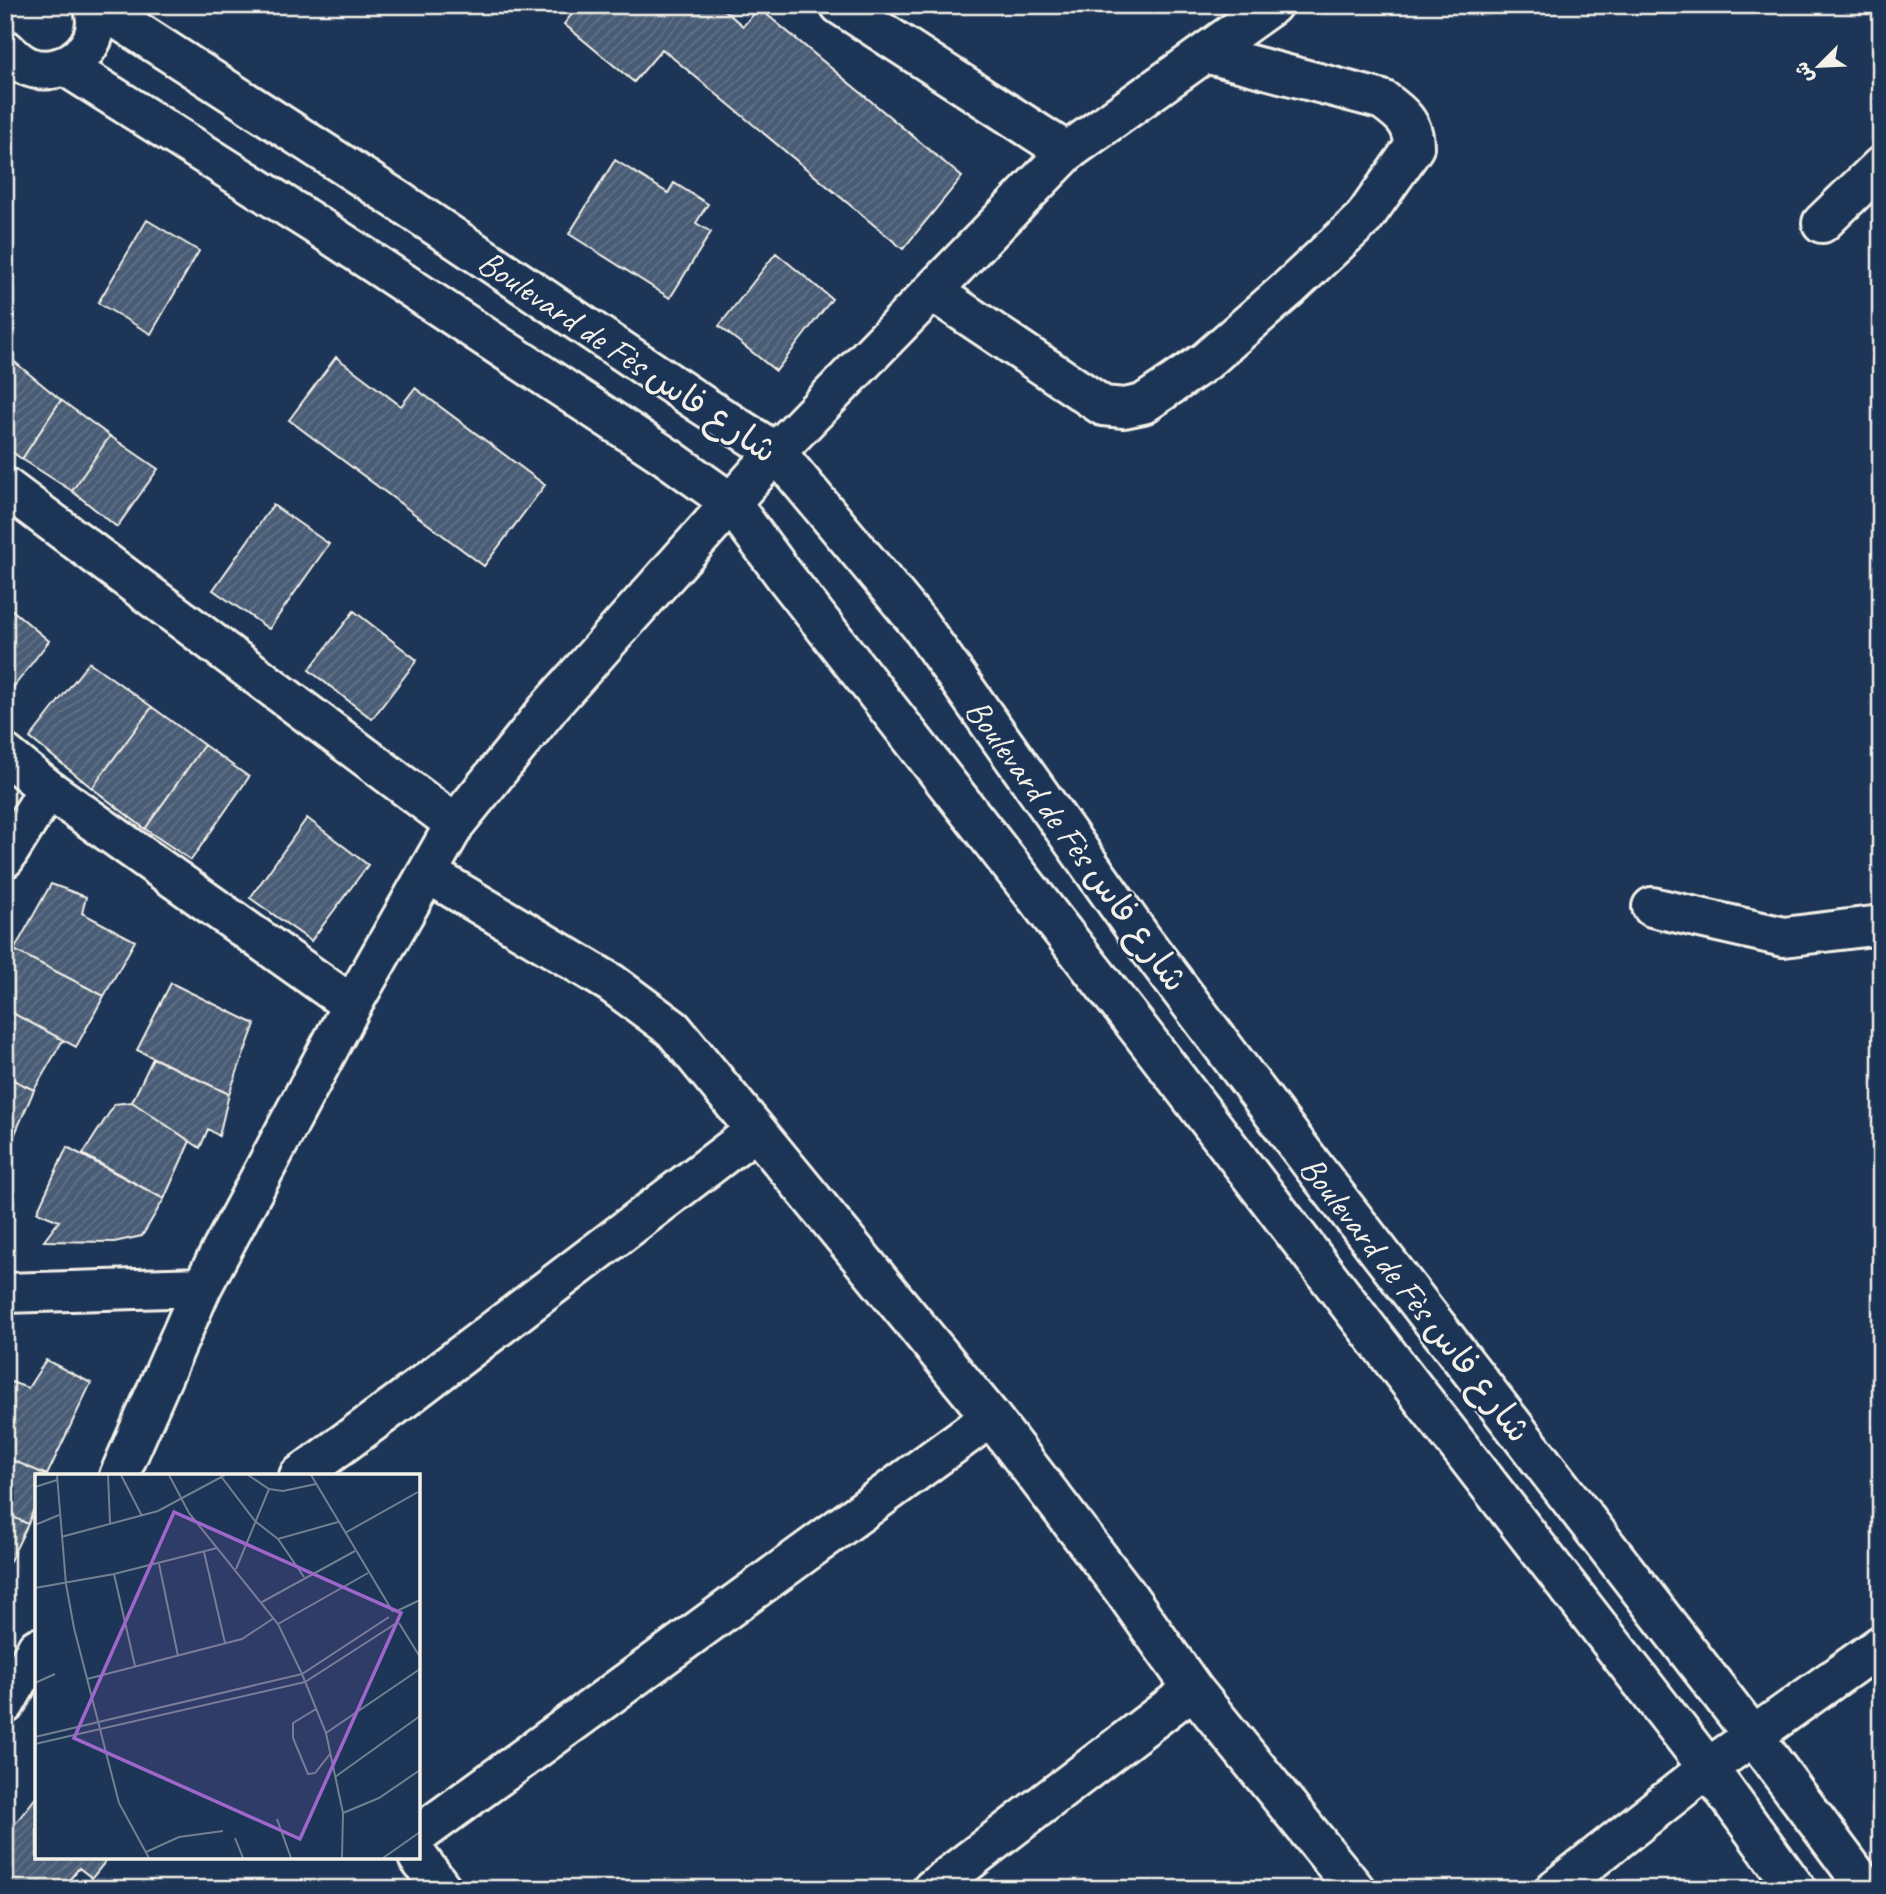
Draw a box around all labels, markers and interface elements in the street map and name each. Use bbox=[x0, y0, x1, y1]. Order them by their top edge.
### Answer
north arrow bbox=[1784, 32, 1854, 102]
text: ش bbox=[1789, 58, 1820, 87]
street label: Boulevard de Fès شارع فاس bbox=[468, 240, 786, 475]
street label: Boulevard de Fès شارع فاس bbox=[953, 690, 1198, 1002]
street label: Boulevard de Fès شارع فاس bbox=[1288, 1147, 1542, 1453]
inset map bbox=[35, 1474, 420, 1859]

